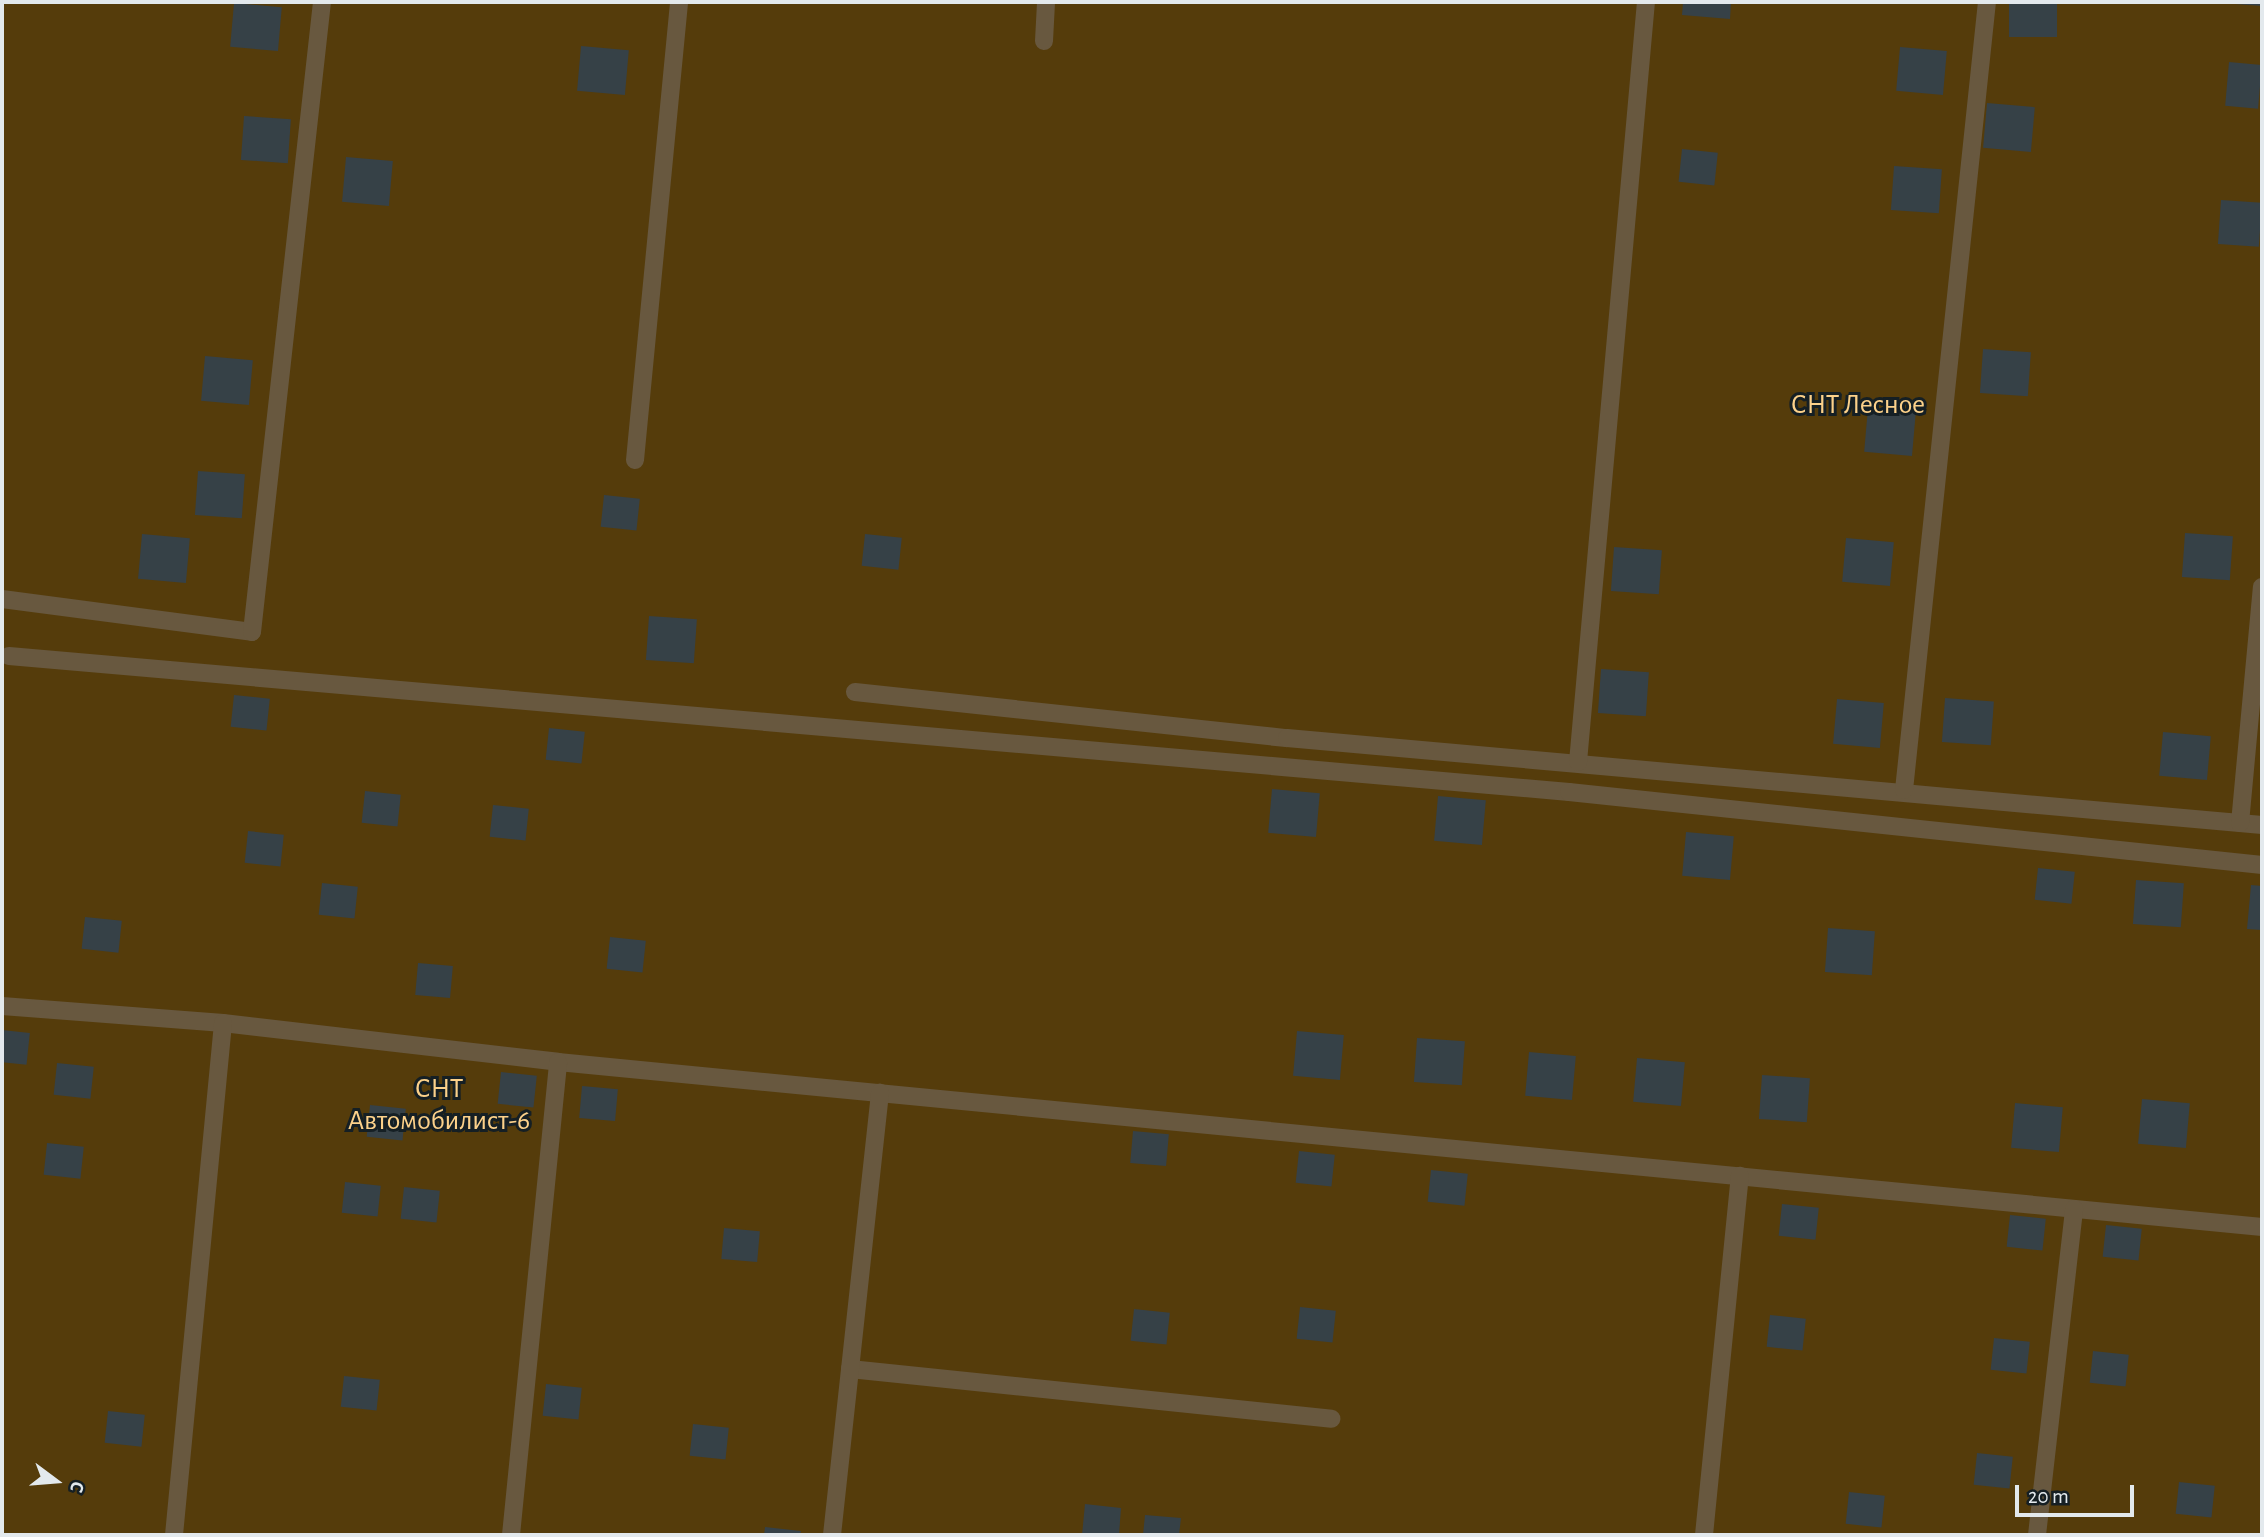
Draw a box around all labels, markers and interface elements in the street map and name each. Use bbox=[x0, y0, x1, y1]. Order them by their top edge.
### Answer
park label: СНТ Лесное bbox=[1791, 388, 1925, 422]
park label: СНТ Автомобилист-6 bbox=[348, 1072, 530, 1138]
north arrow bbox=[21, 1446, 91, 1516]
scale bar bbox=[2019, 1470, 2138, 1514]
text: С bbox=[66, 1479, 87, 1495]
text: 20 m bbox=[2028, 1486, 2069, 1507]

